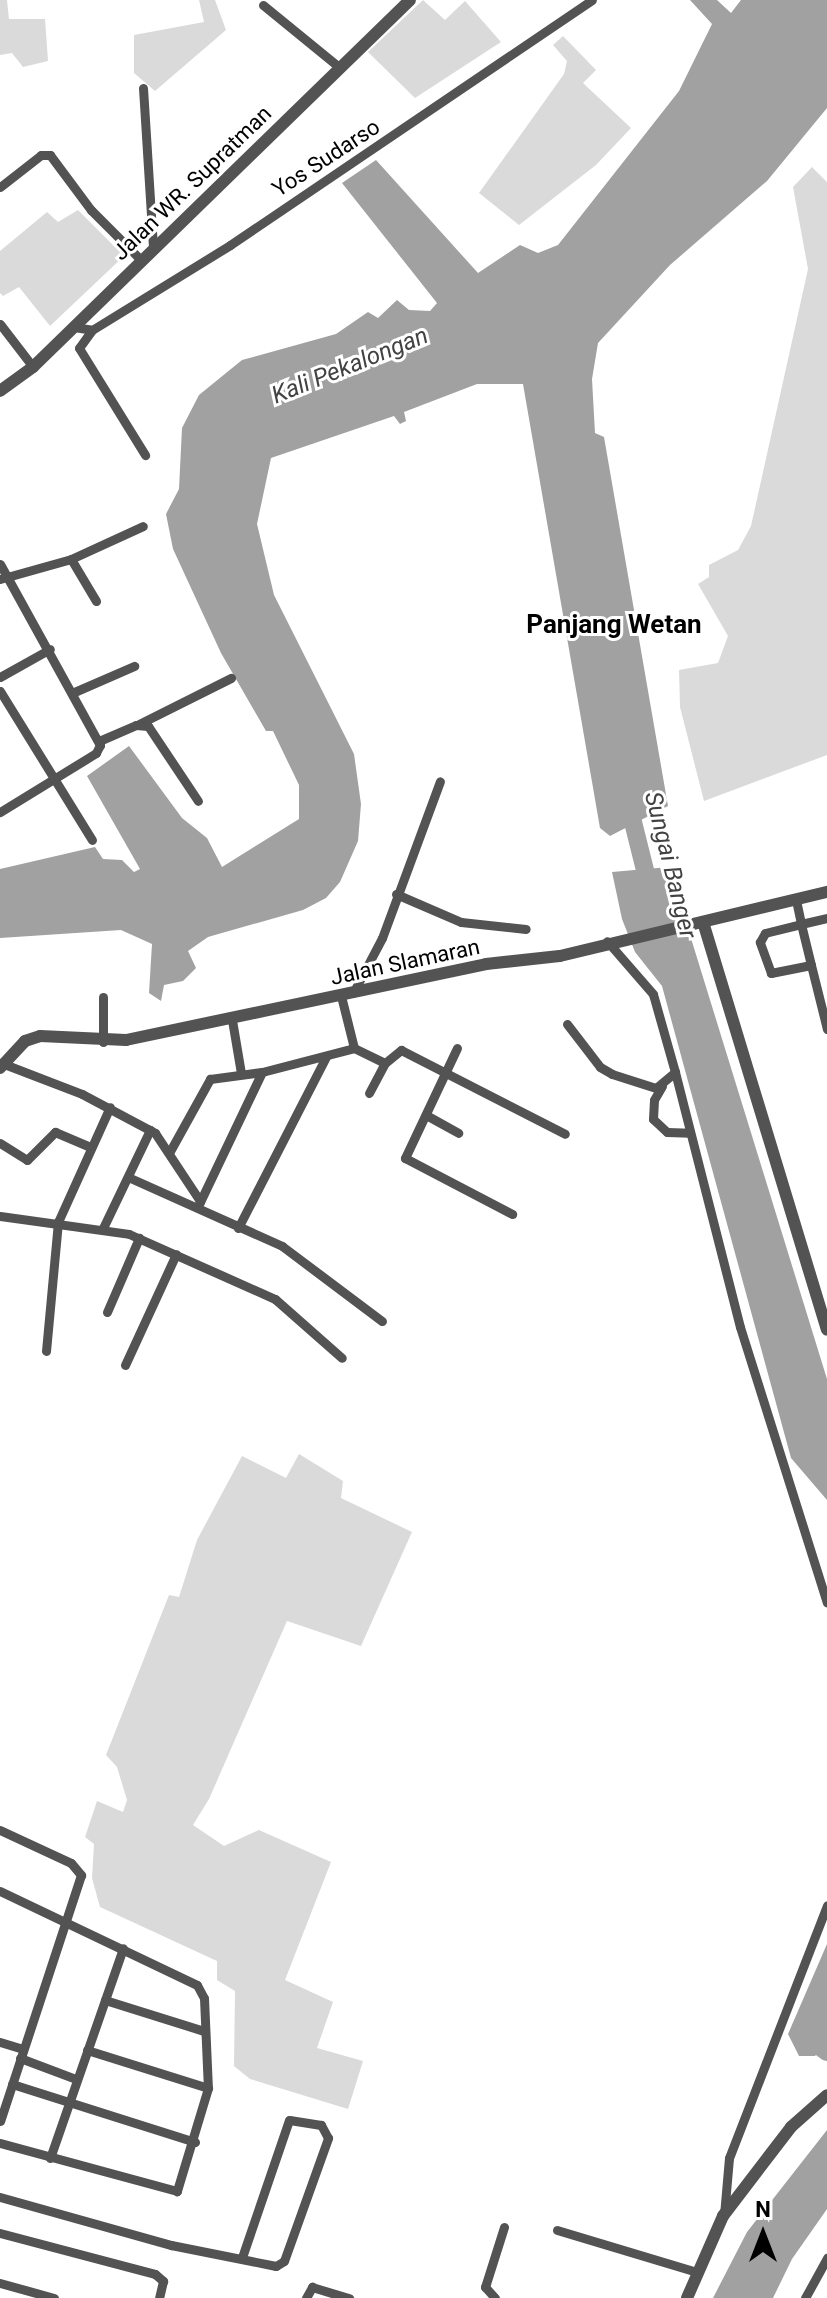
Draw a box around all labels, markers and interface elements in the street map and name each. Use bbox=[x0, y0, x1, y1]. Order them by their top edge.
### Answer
street label: Jalan WR. Supratman bbox=[107, 100, 277, 266]
street label: Yos Sudarso bbox=[267, 113, 385, 203]
water label: Kali Pekalongan bbox=[268, 322, 432, 410]
district label: Panjang Wetan bbox=[526, 609, 702, 641]
water label: Sungai Banger bbox=[638, 789, 702, 941]
street label: Jalan Slamaran bbox=[328, 933, 482, 991]
north arrow bbox=[723, 2194, 803, 2274]
text: N bbox=[755, 2197, 771, 2222]

